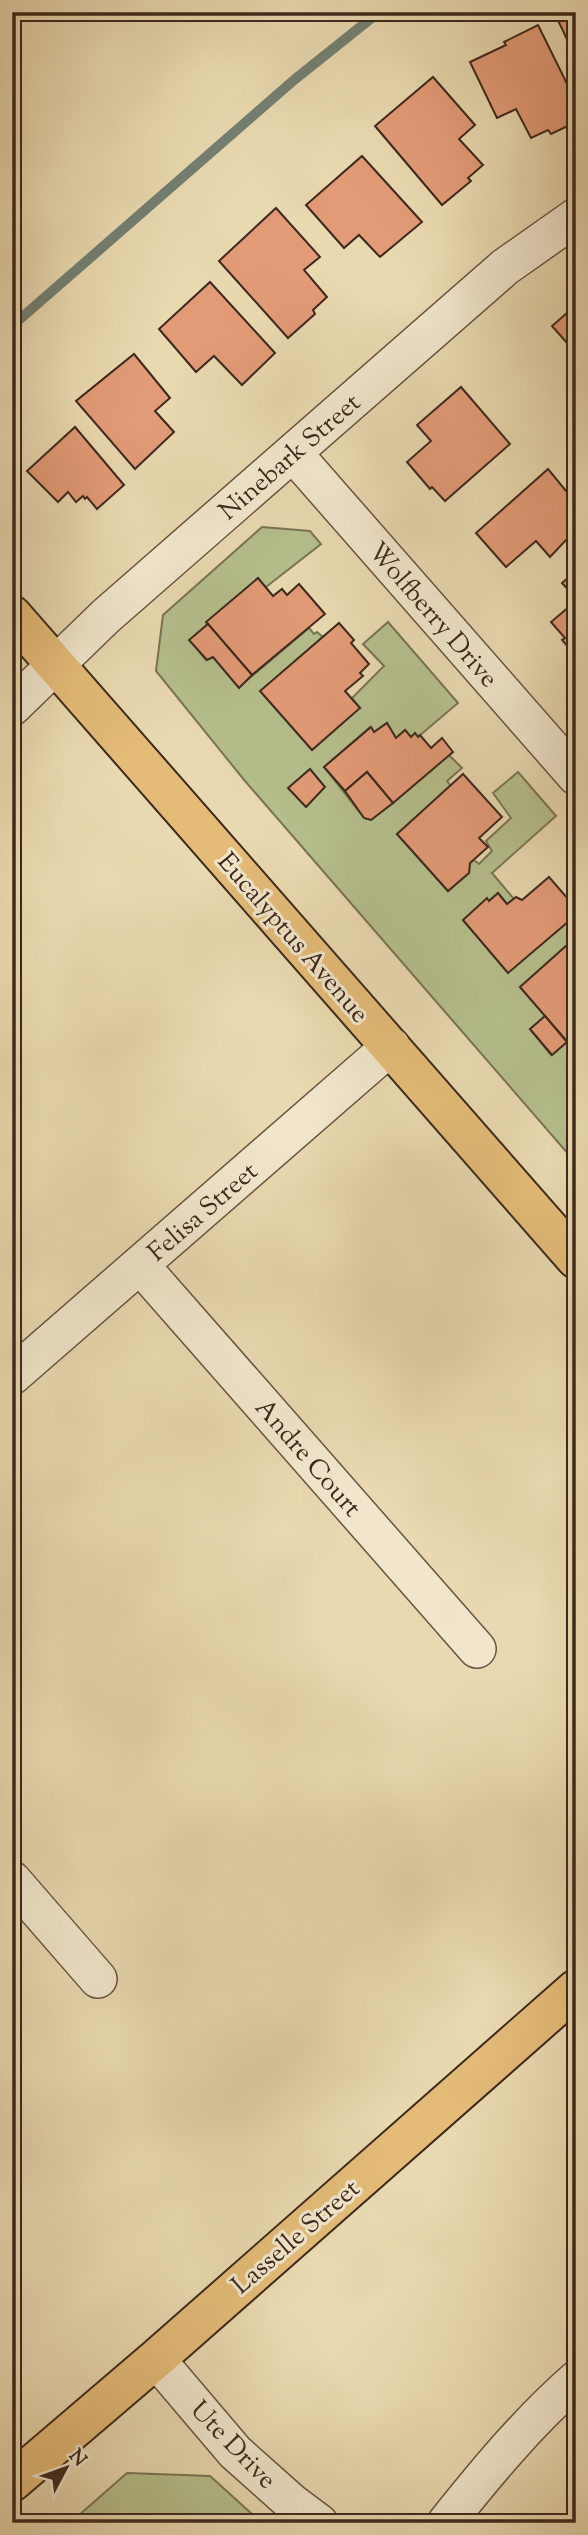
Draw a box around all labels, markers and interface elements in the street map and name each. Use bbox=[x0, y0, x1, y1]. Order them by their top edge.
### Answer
street label: Ninebark Street bbox=[212, 386, 370, 530]
street label: Wolfberry Drive bbox=[358, 535, 506, 696]
street label: Eucalyptus Avenue bbox=[208, 845, 377, 1032]
street label: Felisa Street bbox=[140, 1154, 267, 1271]
street label: Andre Court bbox=[245, 1391, 369, 1526]
street label: Lasselle Street bbox=[224, 2172, 369, 2304]
street label: Ute Drive bbox=[181, 2393, 284, 2498]
north arrow bbox=[32, 2434, 102, 2504]
text: N bbox=[62, 2444, 92, 2473]

